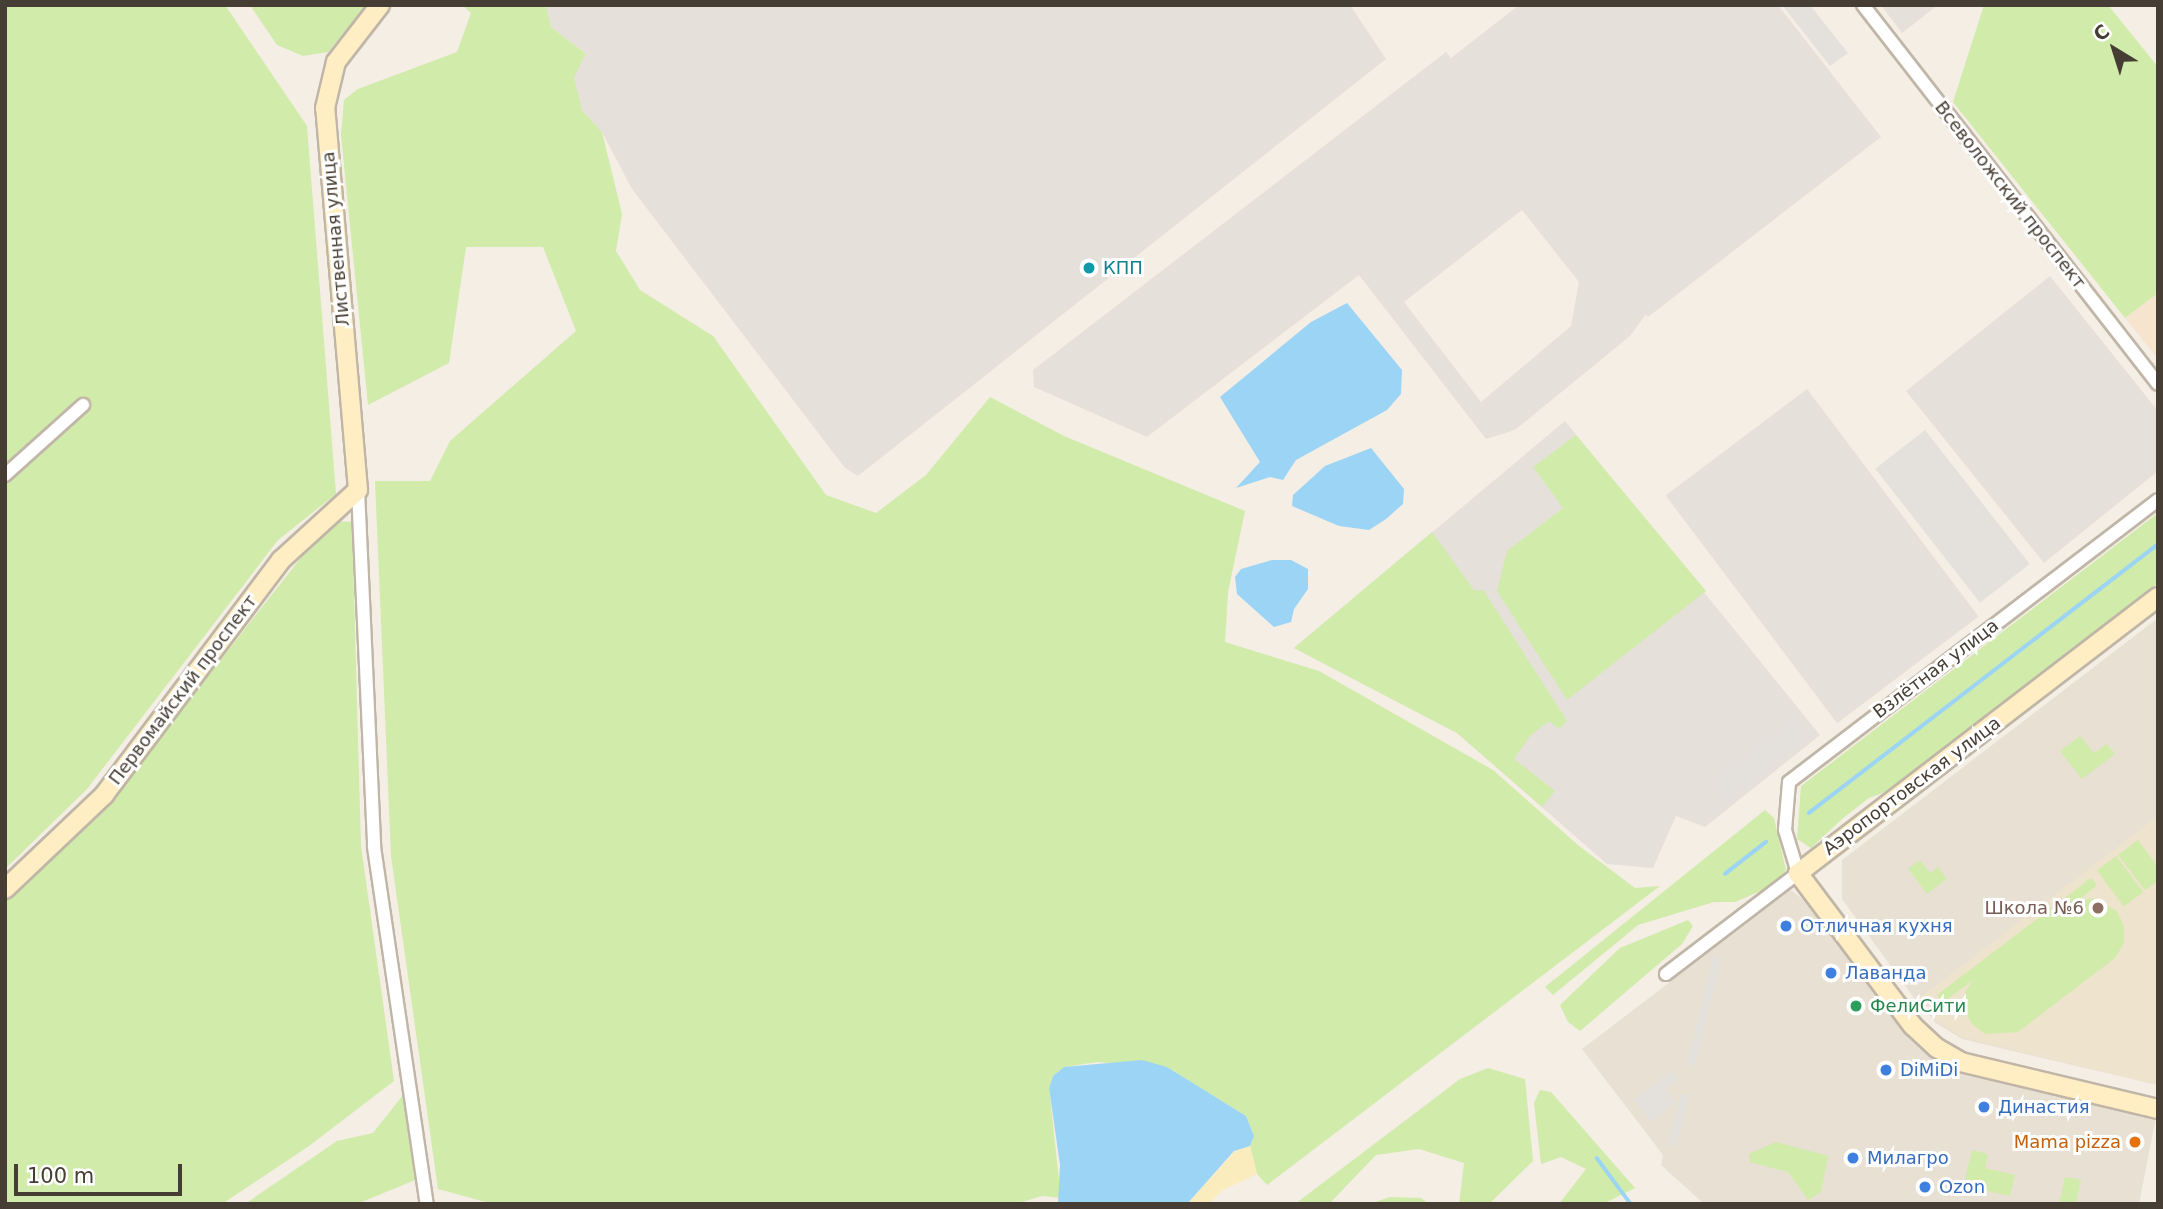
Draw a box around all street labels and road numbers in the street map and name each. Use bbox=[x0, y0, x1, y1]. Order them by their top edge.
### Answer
street label: Всеволожский проспект bbox=[1930, 97, 2090, 293]
street label: Лиственная улица bbox=[318, 151, 354, 327]
street label: Первомайский проспект bbox=[105, 591, 261, 789]
street label: Взлётная улица bbox=[1869, 615, 2003, 723]
street label: Аэропортовская улица bbox=[1819, 712, 2005, 860]

